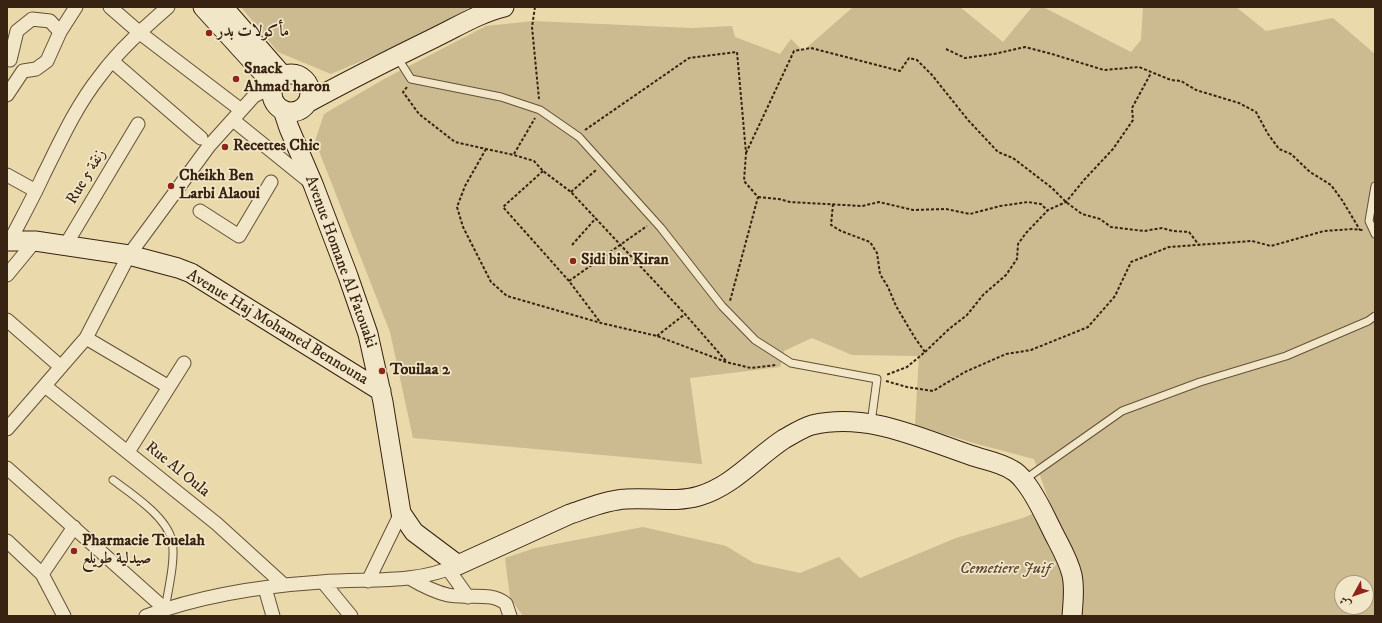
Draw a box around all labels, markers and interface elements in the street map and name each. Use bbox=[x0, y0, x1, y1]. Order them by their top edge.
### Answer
place label: مأكولات بدر bbox=[217, 23, 289, 43]
marker: مأكولات بدر bbox=[204, 28, 214, 38]
place label: Snack Ahmad haron bbox=[244, 60, 330, 98]
marker: Snack Ahmad haron bbox=[231, 74, 241, 84]
place label: Recettes Chic bbox=[233, 137, 319, 157]
marker: Recettes Chic bbox=[220, 142, 230, 152]
street label: Rue 5 زنقة bbox=[63, 146, 111, 208]
place label: Cheikh Ben Larbi Alaoui bbox=[179, 167, 260, 205]
street label: Avenue Homane Al Fatouaki bbox=[300, 173, 380, 351]
marker: Cheikh Ben Larbi Alaoui bbox=[166, 181, 176, 191]
place label: Sidi bin Kiran bbox=[581, 251, 669, 271]
marker: Sidi bin Kiran bbox=[568, 256, 578, 266]
street label: Avenue Haj Mohamed Bennouna bbox=[183, 266, 371, 390]
place label: Touilaa 2 bbox=[390, 361, 450, 381]
marker: Touilaa 2 bbox=[377, 366, 387, 376]
street label: Rue Al Oula bbox=[141, 438, 213, 502]
place label: Pharmacie Touelah صيدلية طويلع bbox=[82, 532, 205, 570]
marker: Pharmacie Touelah صيدلية طويلع bbox=[69, 546, 79, 556]
park label: Cemetiere Juif bbox=[960, 560, 1050, 580]
north arrow bbox=[1334, 575, 1374, 615]
text: ش bbox=[1337, 593, 1354, 611]

